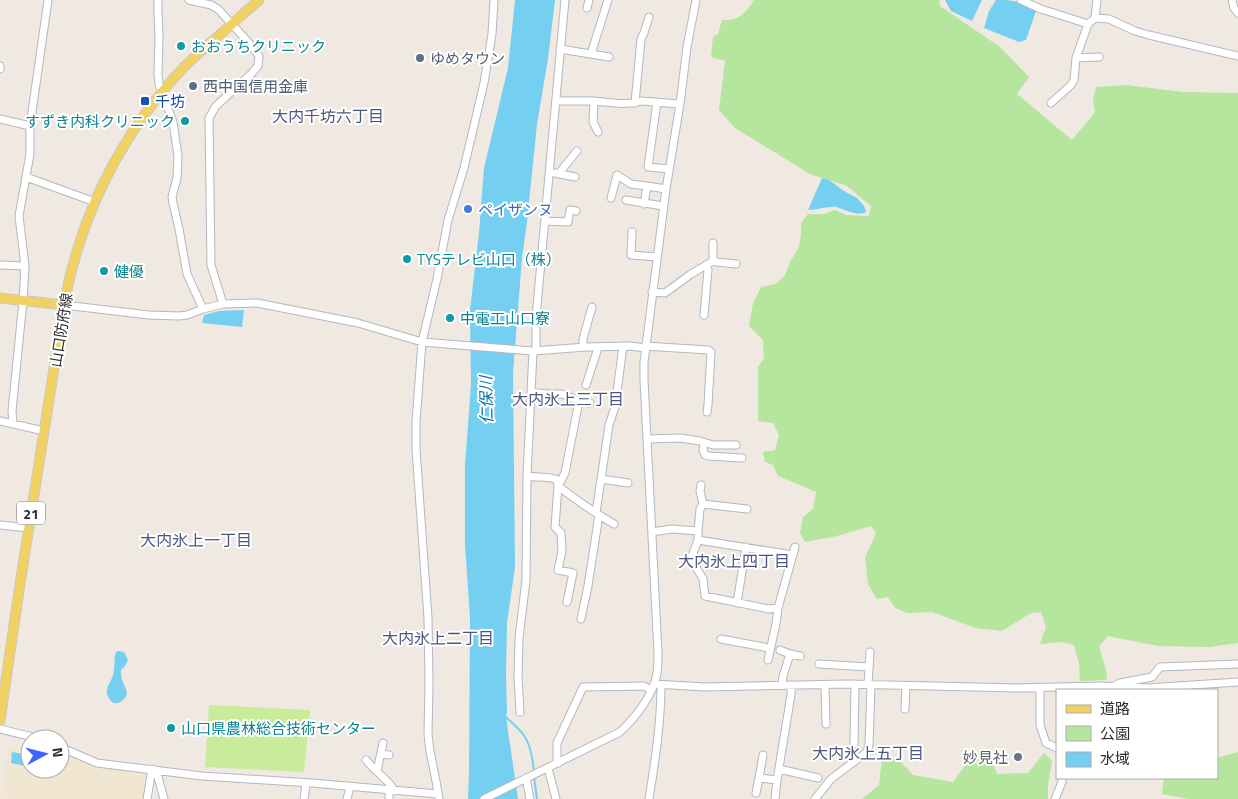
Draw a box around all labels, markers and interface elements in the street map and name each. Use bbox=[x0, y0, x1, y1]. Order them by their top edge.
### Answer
place label: おおうちクリニック bbox=[191, 35, 326, 58]
marker: おおうちクリニック bbox=[175, 40, 187, 52]
place label: ゆめタウン bbox=[430, 47, 505, 70]
marker: ゆめタウン bbox=[414, 52, 426, 64]
place label: 西中国信用金庫 bbox=[203, 75, 308, 98]
marker: 西中国信用金庫 bbox=[187, 80, 199, 92]
place label: 千坊 bbox=[155, 90, 185, 113]
marker: 千坊 bbox=[139, 95, 151, 107]
district label: 大内千坊六丁目 bbox=[272, 104, 384, 128]
place label: すずき内科クリニック bbox=[25, 110, 175, 133]
marker: すずき内科クリニック bbox=[179, 115, 191, 127]
place label: ペイザンヌ bbox=[478, 198, 553, 221]
marker: ペイザンヌ bbox=[462, 203, 474, 215]
place label: TYSテレビ山口（株） bbox=[417, 248, 561, 271]
marker: TYSテレビ山口（株） bbox=[401, 253, 413, 265]
place label: 健優 bbox=[114, 260, 144, 283]
marker: 健優 bbox=[98, 265, 110, 277]
street label: 山口防府線 bbox=[44, 291, 78, 369]
place label: 中電工山口寮 bbox=[460, 307, 550, 330]
marker: 中電工山口寮 bbox=[444, 312, 456, 324]
water label: 仁保川 bbox=[474, 374, 498, 424]
district label: 大内氷上三丁目 bbox=[512, 387, 624, 411]
road number: 21 bbox=[17, 502, 45, 524]
district label: 大内氷上一丁目 bbox=[140, 528, 252, 552]
district label: 大内氷上四丁目 bbox=[678, 549, 790, 573]
district label: 大内氷上二丁目 bbox=[382, 626, 494, 650]
legend bbox=[1056, 689, 1218, 779]
text: 道路 bbox=[1100, 697, 1130, 720]
place label: 山口県農林総合技術センター bbox=[181, 717, 376, 740]
marker: 山口県農林総合技術センター bbox=[165, 722, 177, 734]
text: 公園 bbox=[1100, 722, 1130, 745]
north arrow bbox=[20, 729, 70, 779]
district label: 大内氷上五丁目 bbox=[812, 741, 924, 765]
text: N bbox=[47, 746, 69, 758]
place label: 妙見社 bbox=[963, 746, 1008, 769]
text: 水域 bbox=[1100, 747, 1130, 770]
marker: 妙見社 bbox=[1012, 751, 1024, 763]

